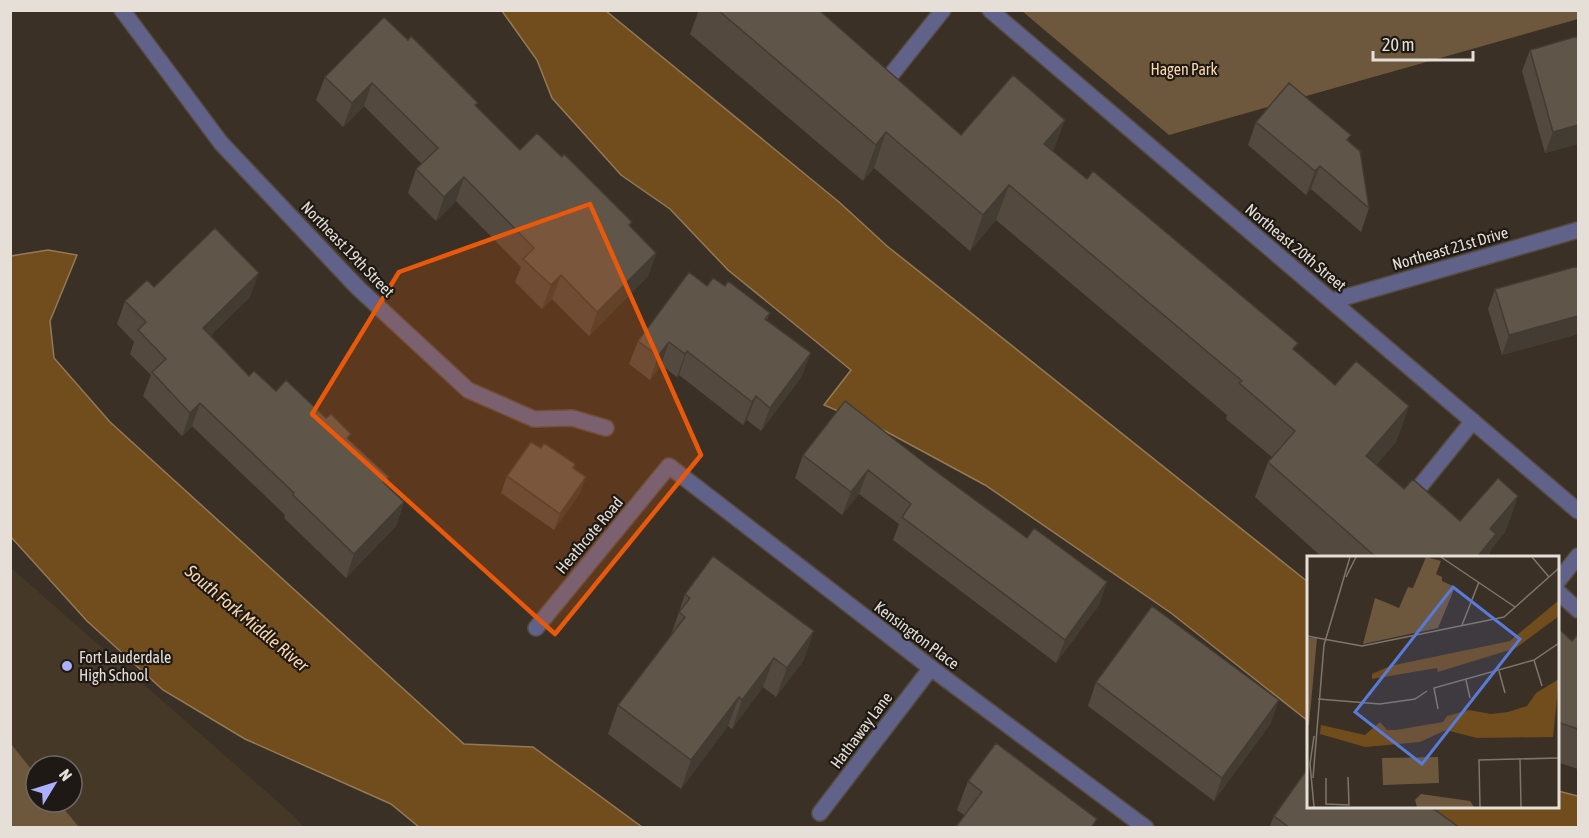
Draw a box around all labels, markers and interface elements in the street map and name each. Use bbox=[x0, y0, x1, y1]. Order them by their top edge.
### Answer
scale bar bbox=[1373, 24, 1474, 62]
text: 20 m bbox=[1382, 34, 1414, 55]
park label: Hagen Park bbox=[1150, 60, 1218, 79]
street label: Northeast 19th Street bbox=[298, 198, 398, 301]
street label: Northeast 20th Street bbox=[1242, 200, 1350, 295]
street label: Northeast 21st Drive bbox=[1390, 223, 1510, 273]
street label: Heathcote Road bbox=[552, 493, 626, 577]
inset map bbox=[1307, 556, 1559, 808]
water label: South Fork Middle River bbox=[180, 560, 313, 676]
street label: Kensington Place bbox=[871, 597, 963, 673]
place label: Fort Lauderdale High School bbox=[79, 648, 171, 685]
marker: Fort Lauderdale High School bbox=[60, 659, 74, 673]
street label: Hathaway Lane bbox=[826, 688, 896, 772]
north arrow bbox=[24, 754, 84, 814]
text: N bbox=[56, 765, 76, 784]

